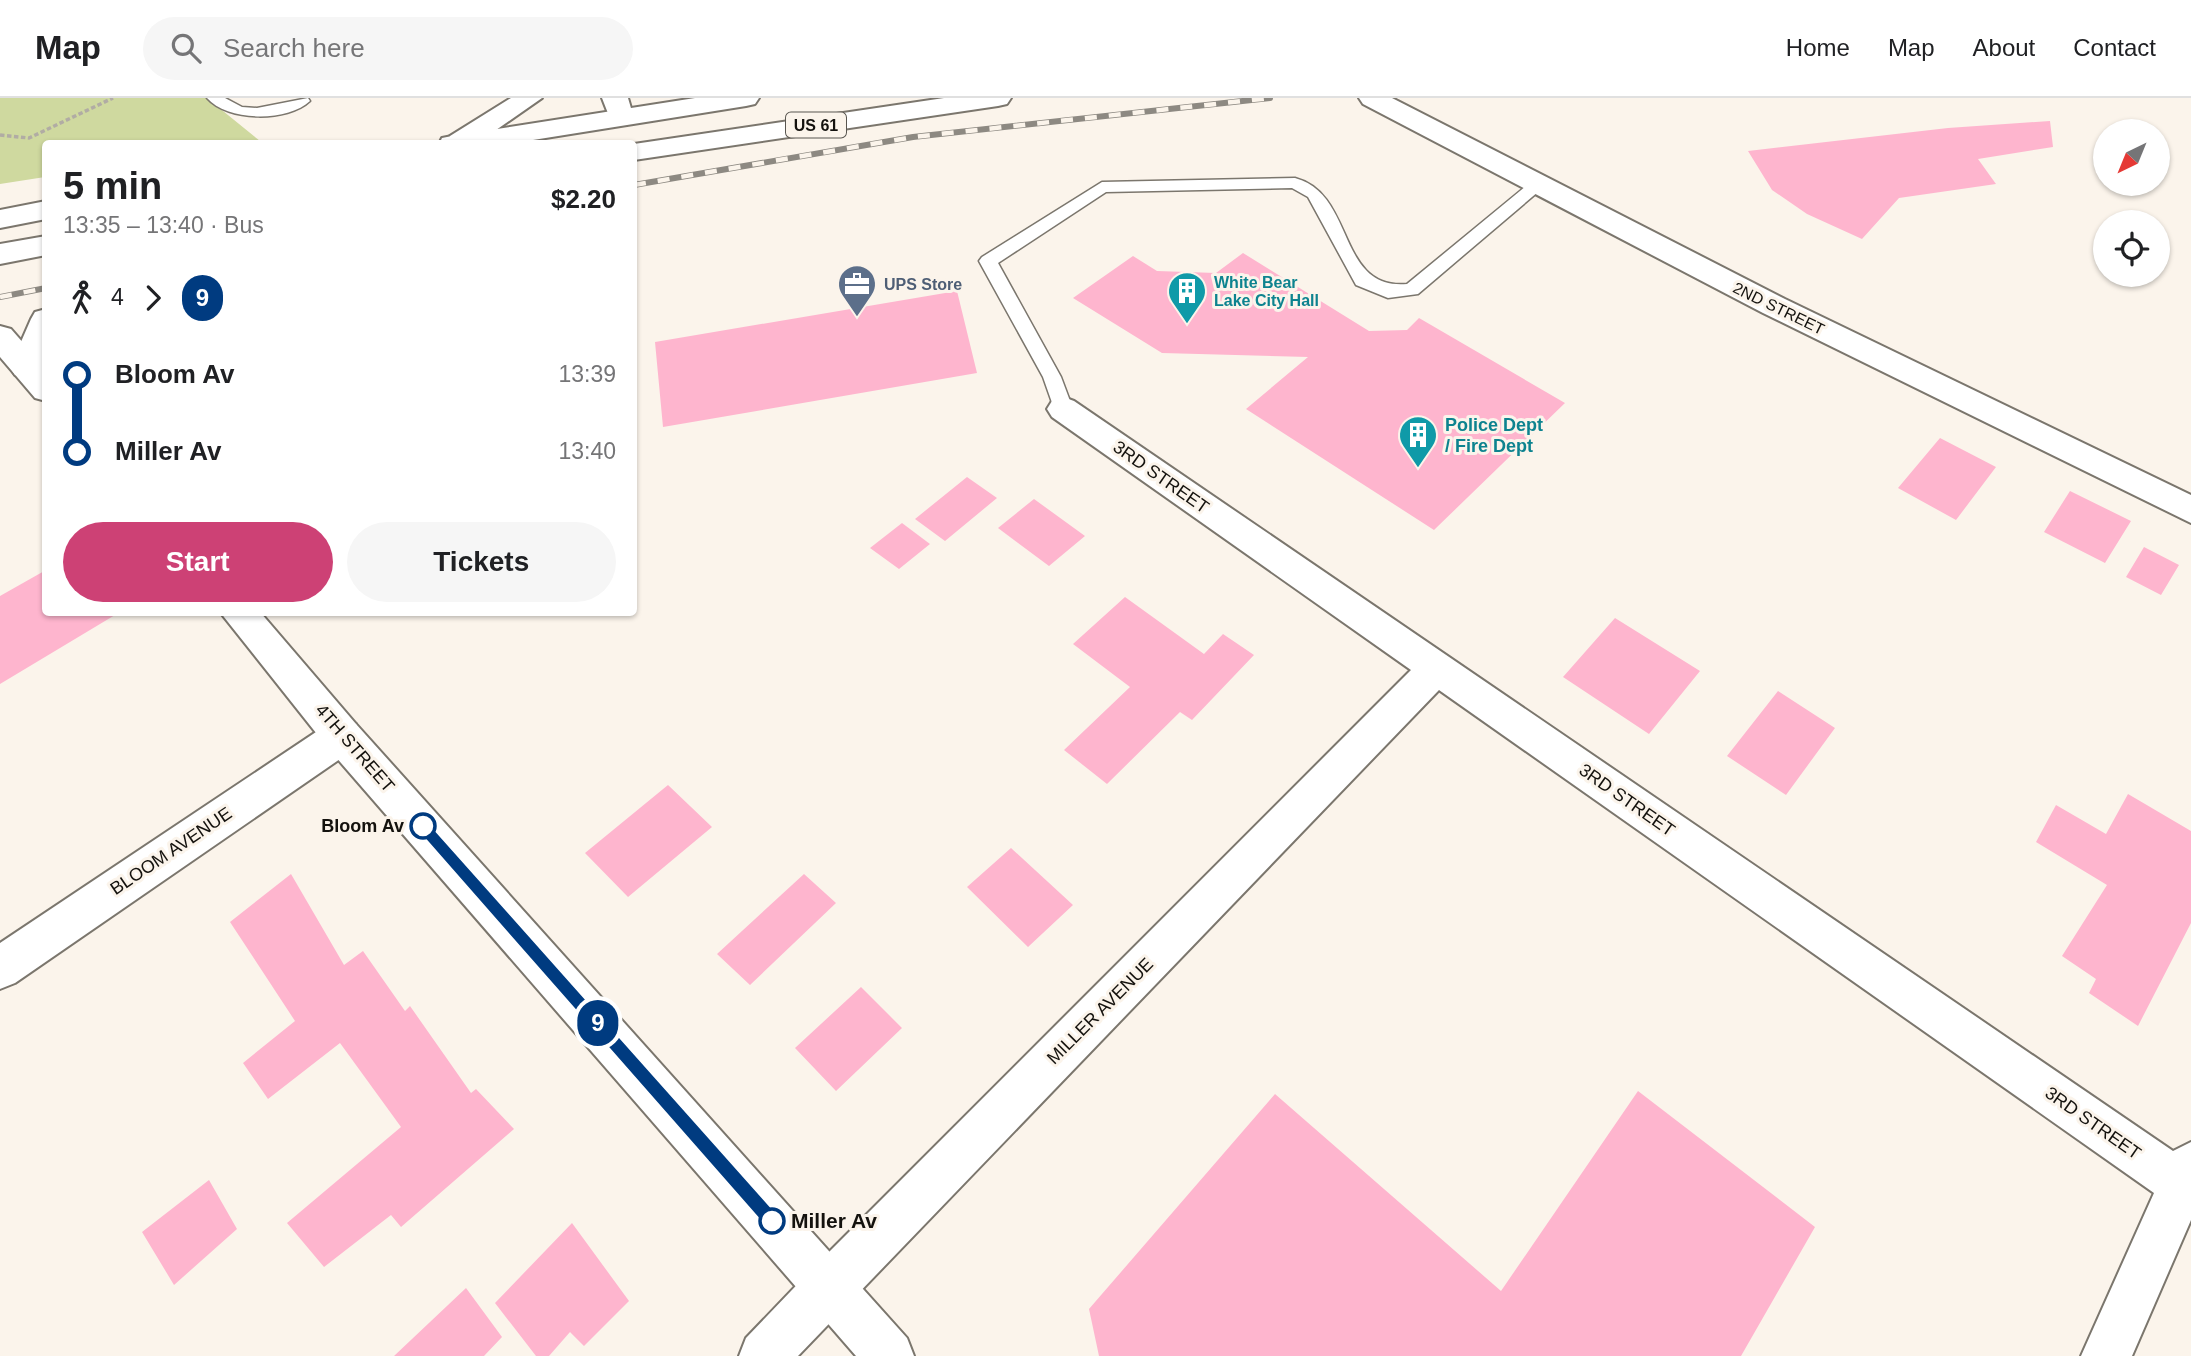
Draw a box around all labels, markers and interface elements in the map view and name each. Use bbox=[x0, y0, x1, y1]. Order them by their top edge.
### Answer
search box bbox=[143, 17, 633, 80]
text: Map bbox=[35, 29, 101, 66]
icon: search bbox=[167, 29, 205, 67]
text: Search here bbox=[223, 33, 365, 63]
text: Home bbox=[1786, 34, 1850, 61]
text: Map bbox=[1888, 34, 1935, 61]
text: About bbox=[1973, 34, 2035, 61]
text: Contact bbox=[2073, 34, 2156, 61]
road number: US 61 bbox=[786, 113, 846, 138]
north arrow bbox=[2093, 119, 2170, 196]
map controls bbox=[2093, 119, 2170, 287]
text: 5 min bbox=[63, 165, 162, 207]
text: $2.20 bbox=[551, 184, 616, 214]
button: locate bbox=[2093, 210, 2170, 287]
text: 13:35 – 13:40 · Bus bbox=[63, 212, 264, 238]
office icon: UPS Store bbox=[836, 263, 878, 318]
building icon: White Bear Lake City Hall bbox=[1166, 270, 1208, 325]
place label: White Bear Lake City Hall bbox=[1214, 274, 1319, 309]
place label: UPS Store bbox=[884, 276, 962, 293]
icon: walk bbox=[63, 279, 101, 317]
icon: forward bbox=[134, 279, 172, 317]
street label: 2ND STREET bbox=[1730, 279, 1827, 338]
text: 4 bbox=[111, 284, 124, 310]
text: 9 bbox=[196, 284, 209, 311]
text: Bloom Av bbox=[115, 359, 234, 389]
text: 13:39 bbox=[558, 361, 616, 387]
building icon: Police Dept / Fire Dept bbox=[1397, 414, 1439, 469]
place label: Police Dept / Fire Dept bbox=[1445, 415, 1543, 456]
text: Miller Av bbox=[115, 436, 221, 466]
street label: 3RD STREET bbox=[1109, 437, 1213, 517]
text: 13:40 bbox=[558, 438, 616, 464]
button: Start bbox=[63, 522, 333, 602]
button: Tickets bbox=[347, 522, 616, 602]
street label: 4TH STREET bbox=[311, 700, 399, 796]
street label: 3RD STREET bbox=[1575, 760, 1679, 840]
street label: BLOOM AVENUE bbox=[107, 803, 235, 899]
marker: Bloom Av bbox=[410, 813, 436, 839]
place label: Bloom Av bbox=[321, 816, 404, 836]
street label: MILLER AVENUE bbox=[1043, 954, 1157, 1068]
line badge: 9 bbox=[575, 1000, 621, 1046]
text: 9 bbox=[591, 1009, 605, 1036]
street label: 3RD STREET bbox=[2041, 1083, 2145, 1163]
marker: Miller Av bbox=[759, 1208, 785, 1234]
place label: Miller Av bbox=[791, 1209, 877, 1232]

